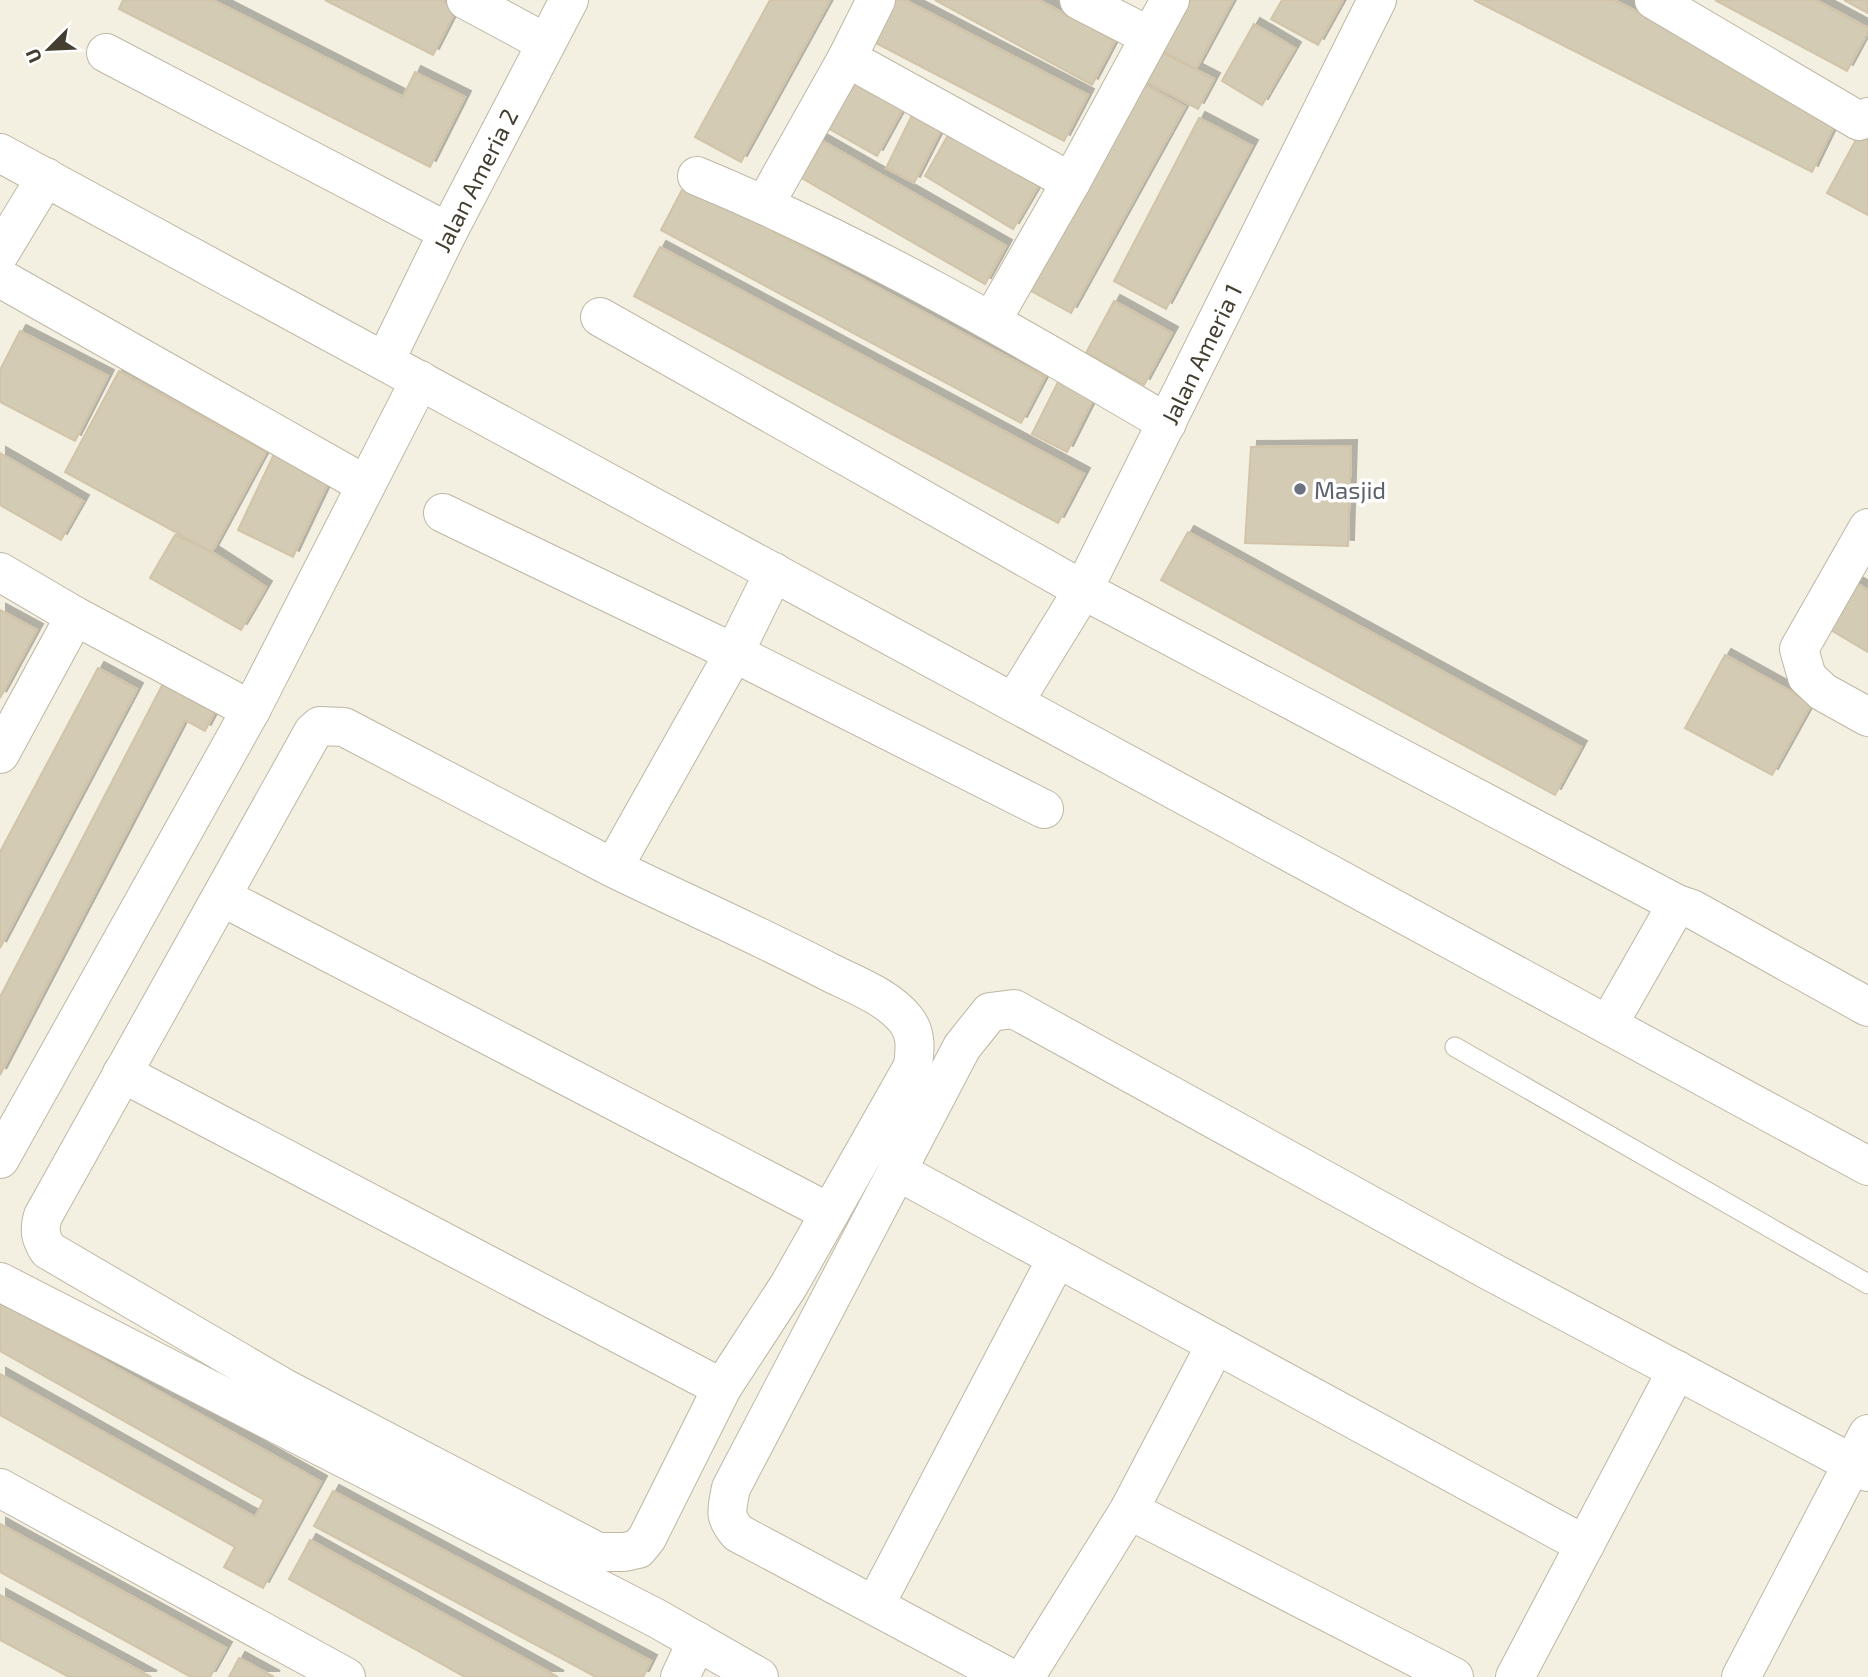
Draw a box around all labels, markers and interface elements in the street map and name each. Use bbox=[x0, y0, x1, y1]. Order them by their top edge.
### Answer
north arrow bbox=[14, 14, 84, 84]
text: U bbox=[20, 45, 46, 67]
street label: Jalan Ameria 2 bbox=[426, 104, 524, 256]
street label: Jalan Ameria 1 bbox=[1154, 279, 1248, 429]
place label: Masjid bbox=[1314, 475, 1386, 504]
marker: Masjid bbox=[1292, 481, 1308, 497]

